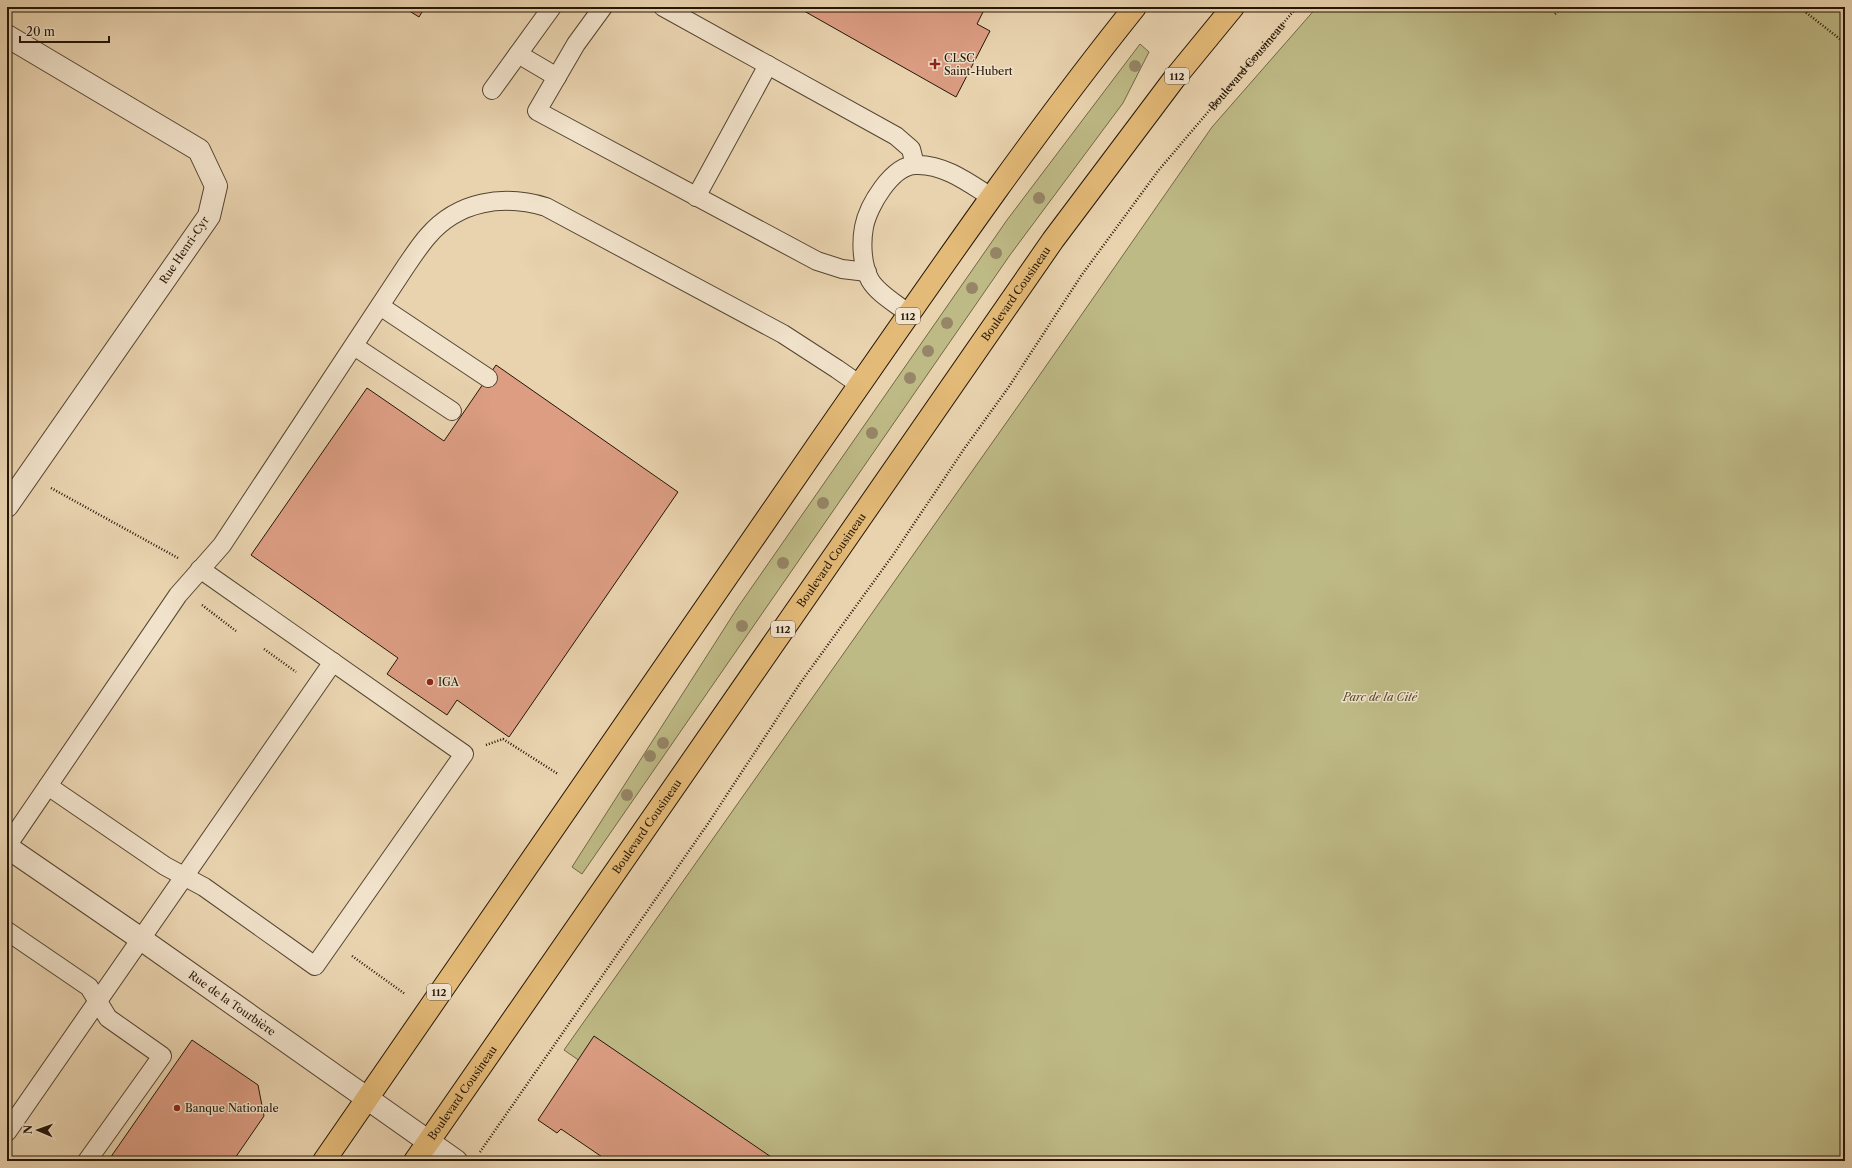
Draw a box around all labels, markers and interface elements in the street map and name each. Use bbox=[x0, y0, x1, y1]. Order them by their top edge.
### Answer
scale bar bbox=[20, 18, 109, 44]
street label: Boulevard Cousineau bbox=[1205, 19, 1288, 113]
text: 20 m bbox=[26, 24, 55, 39]
place label: CLSC Saint-Hubert bbox=[944, 51, 1013, 78]
marker: CLSC Saint-Hubert bbox=[929, 58, 941, 70]
road number: 112 bbox=[1165, 68, 1189, 84]
street label: Rue Henri-Cyr bbox=[156, 213, 212, 286]
street label: Boulevard Cousineau bbox=[978, 244, 1053, 344]
road number: 112 bbox=[896, 308, 920, 324]
street label: Boulevard Cousineau bbox=[794, 510, 869, 610]
road number: 112 bbox=[771, 621, 795, 637]
place label: IGA bbox=[438, 675, 460, 689]
marker: IGA bbox=[425, 677, 435, 687]
park label: Parc de la Cité bbox=[1342, 690, 1418, 704]
street label: Boulevard Cousineau bbox=[609, 776, 684, 876]
street label: Rue de la Tourbière bbox=[186, 968, 278, 1039]
road number: 112 bbox=[427, 984, 451, 1000]
street label: Boulevard Cousineau bbox=[425, 1043, 500, 1143]
place label: Banque Nationale bbox=[185, 1101, 279, 1115]
marker: Banque Nationale bbox=[172, 1103, 182, 1113]
north arrow bbox=[18, 1110, 58, 1150]
text: N bbox=[21, 1124, 35, 1135]

